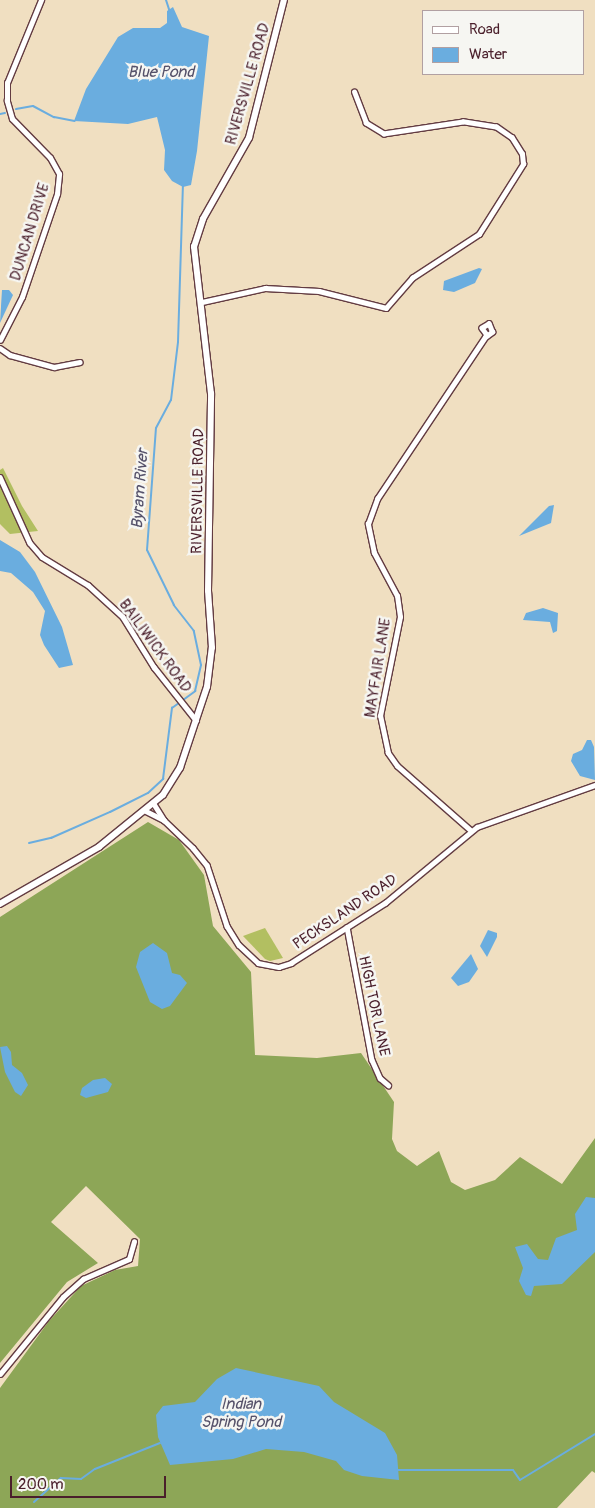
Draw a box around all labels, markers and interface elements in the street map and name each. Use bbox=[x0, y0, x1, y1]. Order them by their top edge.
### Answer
legend bbox=[422, 10, 585, 75]
text: Road bbox=[469, 20, 500, 39]
street label: RIVERSVILLE ROAD bbox=[222, 21, 274, 147]
text: Water bbox=[469, 45, 507, 64]
water label: Blue Pond bbox=[128, 62, 194, 82]
street label: DUNCAN DRIVE bbox=[7, 181, 53, 283]
street label: RIVERSVILLE ROAD bbox=[188, 428, 208, 554]
water label: Byram River bbox=[128, 448, 152, 530]
street label: BAILIWICK ROAD bbox=[115, 596, 195, 696]
street label: MAYFAIR LANE bbox=[361, 617, 395, 719]
street label: PECKSLAND ROAD bbox=[290, 871, 400, 953]
street label: HIGH TOR LANE bbox=[355, 954, 393, 1058]
water label: Indian Spring Pond bbox=[201, 1394, 281, 1432]
scale bar bbox=[12, 1466, 169, 1498]
text: 200 m bbox=[18, 1475, 63, 1494]

